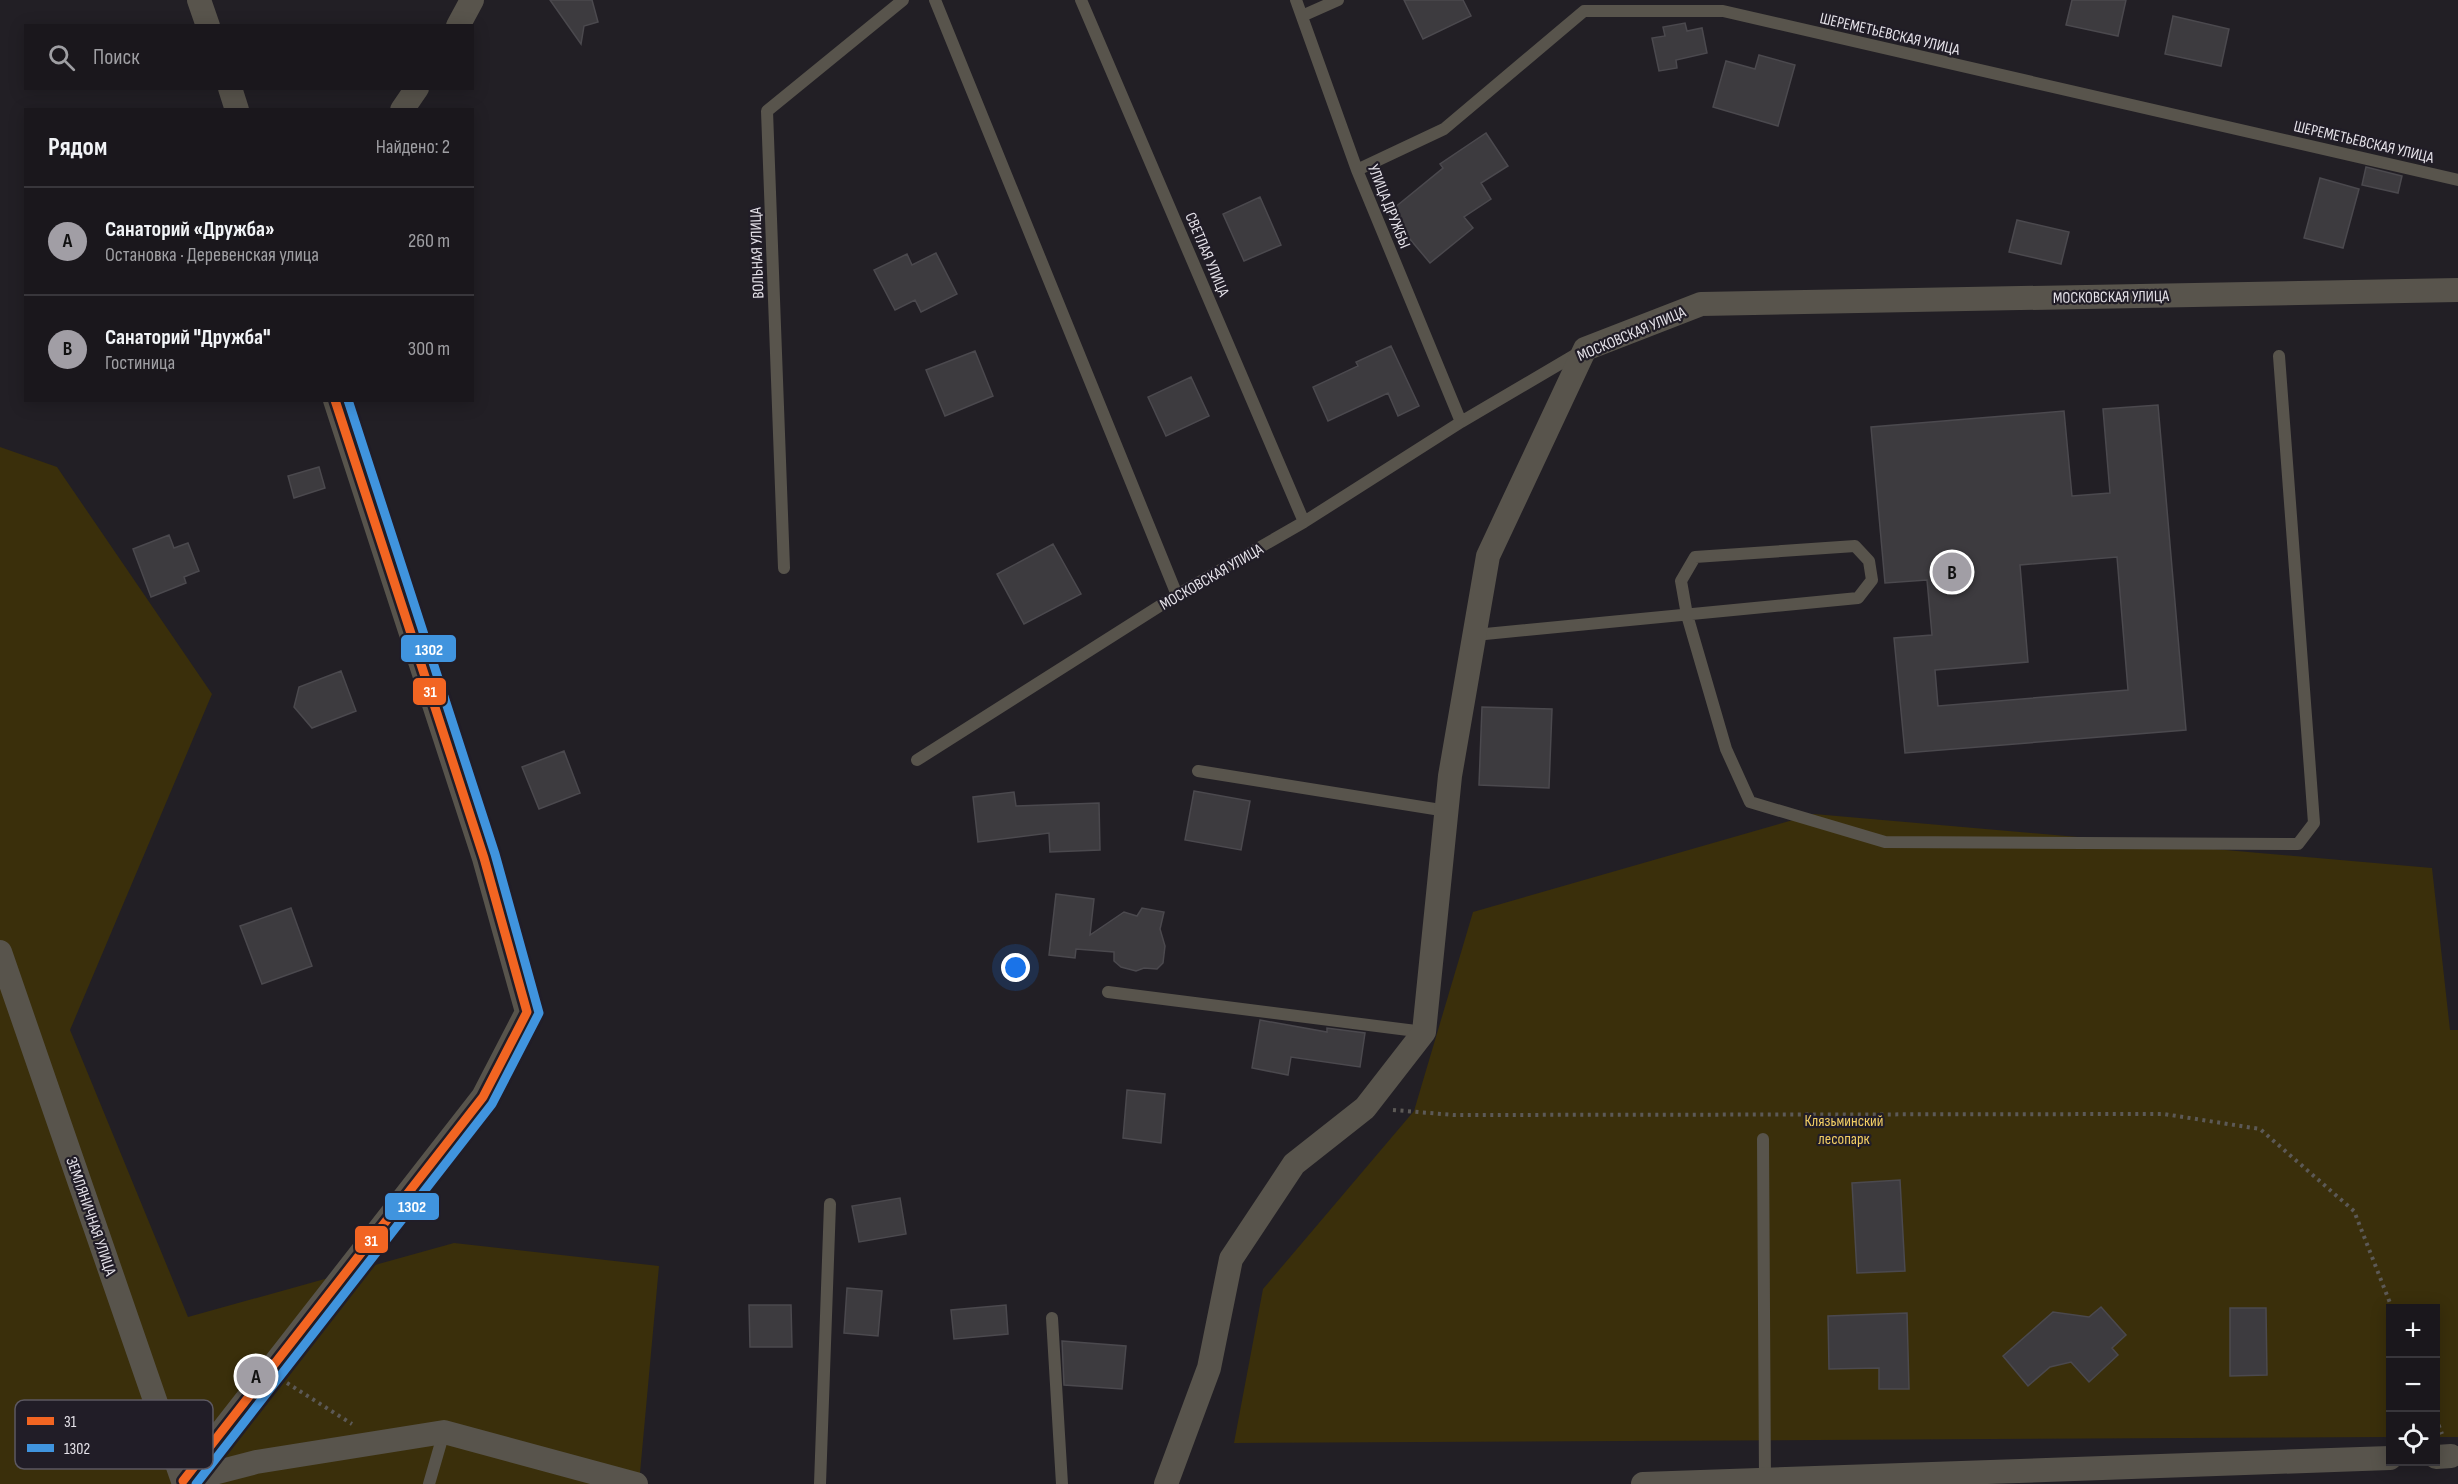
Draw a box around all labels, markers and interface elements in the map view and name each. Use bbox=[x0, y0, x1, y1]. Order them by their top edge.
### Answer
street label: ШЕРЕМЕТЬЕВСКАЯ УЛИЦА bbox=[1818, 9, 1962, 60]
search box bbox=[24, 24, 474, 90]
icon: search bbox=[45, 41, 78, 74]
text: Поиск bbox=[93, 44, 139, 71]
street label: ШЕРЕМЕТЬЕВСКАЯ УЛИЦА bbox=[2292, 117, 2436, 168]
text: Рядом bbox=[48, 132, 107, 163]
text: Найдено: 2 bbox=[376, 135, 450, 159]
street label: УЛИЦА ДРУЖБЫ bbox=[1363, 162, 1414, 251]
street label: ВОЛЬНАЯ УЛИЦА bbox=[746, 207, 769, 299]
street label: СВЕТЛАЯ УЛИЦА bbox=[1180, 210, 1233, 300]
text: Санаторий «Дружба» bbox=[105, 216, 275, 243]
text: A bbox=[63, 229, 72, 253]
text: 260 m bbox=[408, 229, 450, 253]
text: Остановка · Деревенская улица bbox=[105, 243, 319, 267]
street label: МОСКОВСКАЯ УЛИЦА bbox=[2053, 287, 2169, 308]
street label: МОСКОВСКАЯ УЛИЦА bbox=[1574, 303, 1689, 366]
text: Санаторий "Дружба" bbox=[105, 324, 271, 351]
text: B bbox=[63, 337, 72, 361]
text: 300 m bbox=[408, 337, 450, 361]
text: Гостиница bbox=[105, 351, 175, 375]
street label: МОСКОВСКАЯ УЛИЦА bbox=[1157, 540, 1267, 615]
pin: B bbox=[1932, 550, 1972, 594]
line badge: 1302 bbox=[400, 634, 457, 663]
text: 1302 bbox=[415, 641, 443, 660]
line badge: 31 bbox=[412, 677, 447, 706]
text: 31 bbox=[423, 683, 437, 702]
your location bbox=[1001, 953, 1030, 982]
park label: Клязьминский лесопарк bbox=[1805, 1112, 1883, 1149]
street label: ЗЕМЛЯНИЧНАЯ УЛИЦА bbox=[61, 1155, 120, 1279]
line badge: 1302 bbox=[384, 1192, 440, 1221]
text: 1302 bbox=[398, 1198, 426, 1217]
line badge: 31 bbox=[354, 1225, 389, 1254]
text: 31 bbox=[364, 1232, 378, 1251]
map controls bbox=[2386, 1304, 2440, 1466]
button: + bbox=[2386, 1304, 2440, 1358]
pin: A bbox=[236, 1354, 276, 1398]
button: − bbox=[2386, 1358, 2440, 1412]
legend bbox=[15, 1400, 213, 1469]
button: locate bbox=[2386, 1412, 2440, 1466]
text: 31 bbox=[64, 1413, 77, 1432]
text: 1302 bbox=[64, 1440, 90, 1459]

